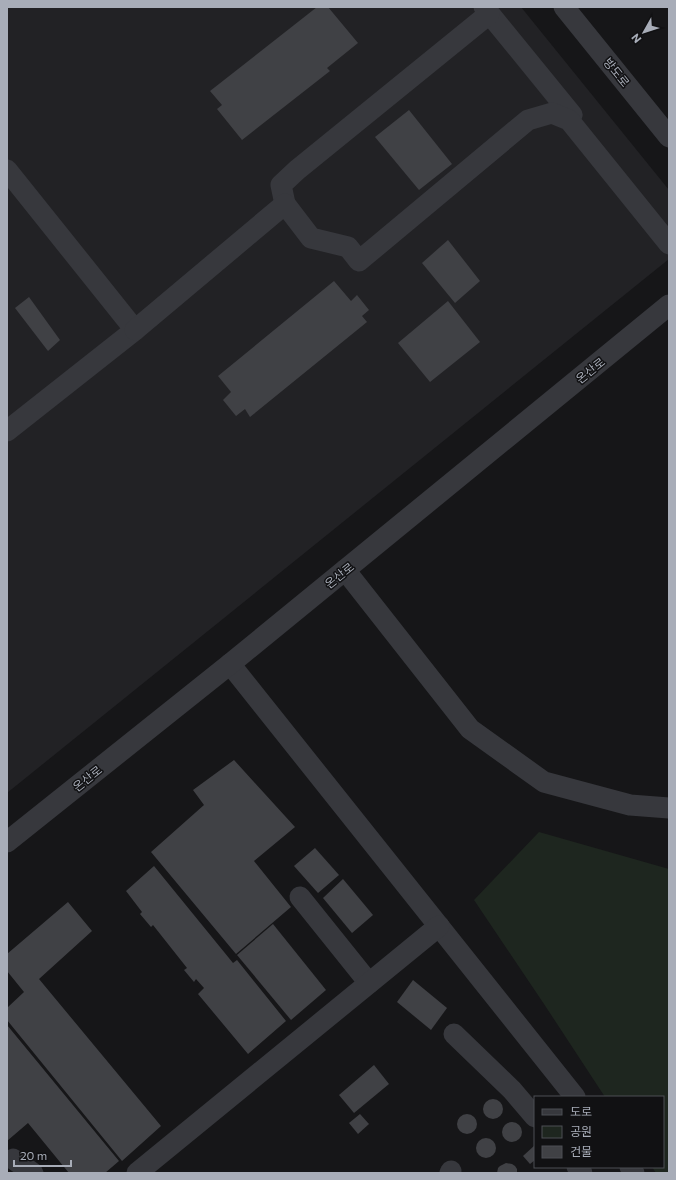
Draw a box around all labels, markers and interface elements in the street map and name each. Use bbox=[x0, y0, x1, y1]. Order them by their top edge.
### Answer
north arrow bbox=[624, 12, 664, 52]
text: N bbox=[628, 31, 643, 46]
street label: 방도로 bbox=[601, 55, 633, 89]
street label: 온산로 bbox=[573, 354, 607, 386]
street label: 온산로 bbox=[322, 559, 356, 591]
street label: 온산로 bbox=[70, 762, 104, 794]
legend bbox=[534, 1096, 664, 1168]
text: 도로 bbox=[570, 1104, 592, 1118]
text: 공원 bbox=[570, 1124, 592, 1138]
scale bar bbox=[14, 1142, 71, 1168]
text: 건물 bbox=[570, 1144, 592, 1158]
text: 20 m bbox=[20, 1148, 47, 1162]

